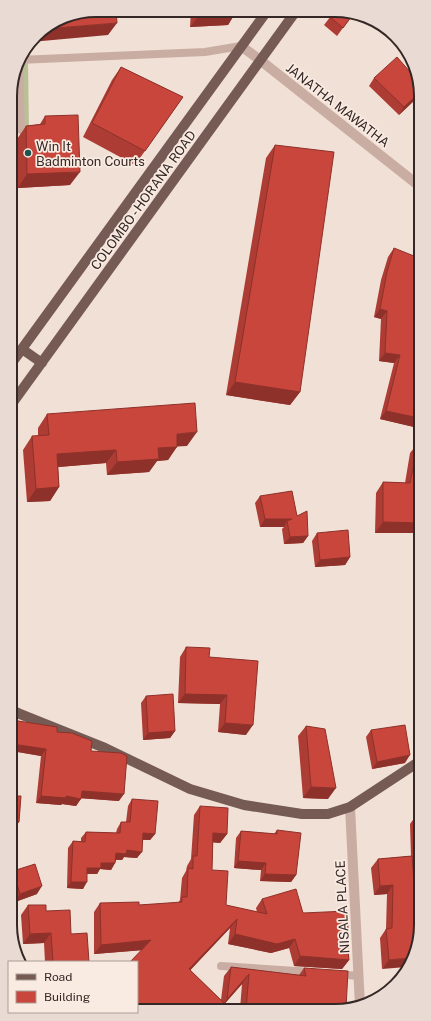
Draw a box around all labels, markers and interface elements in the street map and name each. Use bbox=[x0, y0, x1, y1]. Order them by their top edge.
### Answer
street label: JANATHA MAWATHA bbox=[283, 60, 392, 150]
street label: COLOMBO - HORANA ROAD bbox=[88, 128, 199, 273]
place label: Win It Badminton Courts bbox=[36, 139, 145, 169]
marker: Win It Badminton Courts bbox=[23, 148, 33, 158]
street label: NISALA PLACE bbox=[333, 860, 352, 954]
legend bbox=[8, 961, 138, 1013]
text: Road bbox=[44, 970, 72, 984]
text: Building bbox=[44, 990, 90, 1004]

